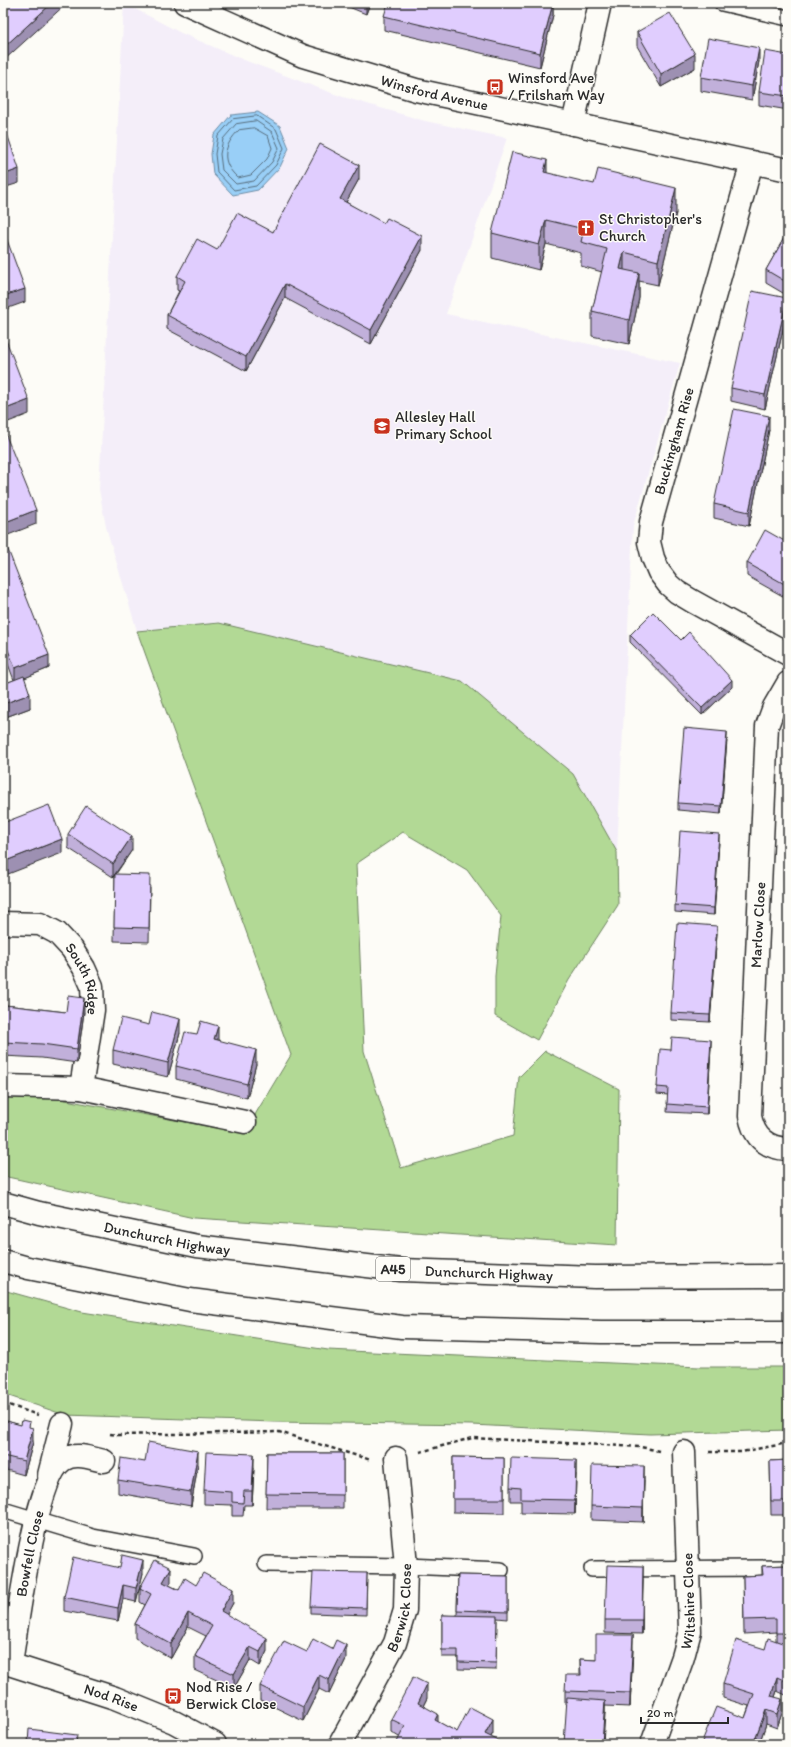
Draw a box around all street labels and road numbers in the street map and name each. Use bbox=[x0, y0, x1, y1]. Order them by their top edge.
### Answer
street label: Winsford Avenue bbox=[378, 71, 490, 114]
street label: Buckingham Rise bbox=[650, 385, 698, 497]
street label: Marlow Close bbox=[747, 881, 769, 969]
street label: South Ridge bbox=[61, 939, 102, 1017]
street label: Dunchurch Highway bbox=[102, 1218, 231, 1259]
road number: A45 bbox=[376, 1257, 410, 1281]
street label: Dunchurch Highway bbox=[424, 1262, 553, 1284]
street label: Bowfell Close bbox=[12, 1508, 48, 1598]
street label: Wiltshire Close bbox=[676, 1553, 699, 1651]
street label: Berwick Close bbox=[383, 1563, 415, 1655]
street label: Nod Rise bbox=[82, 1680, 141, 1716]

